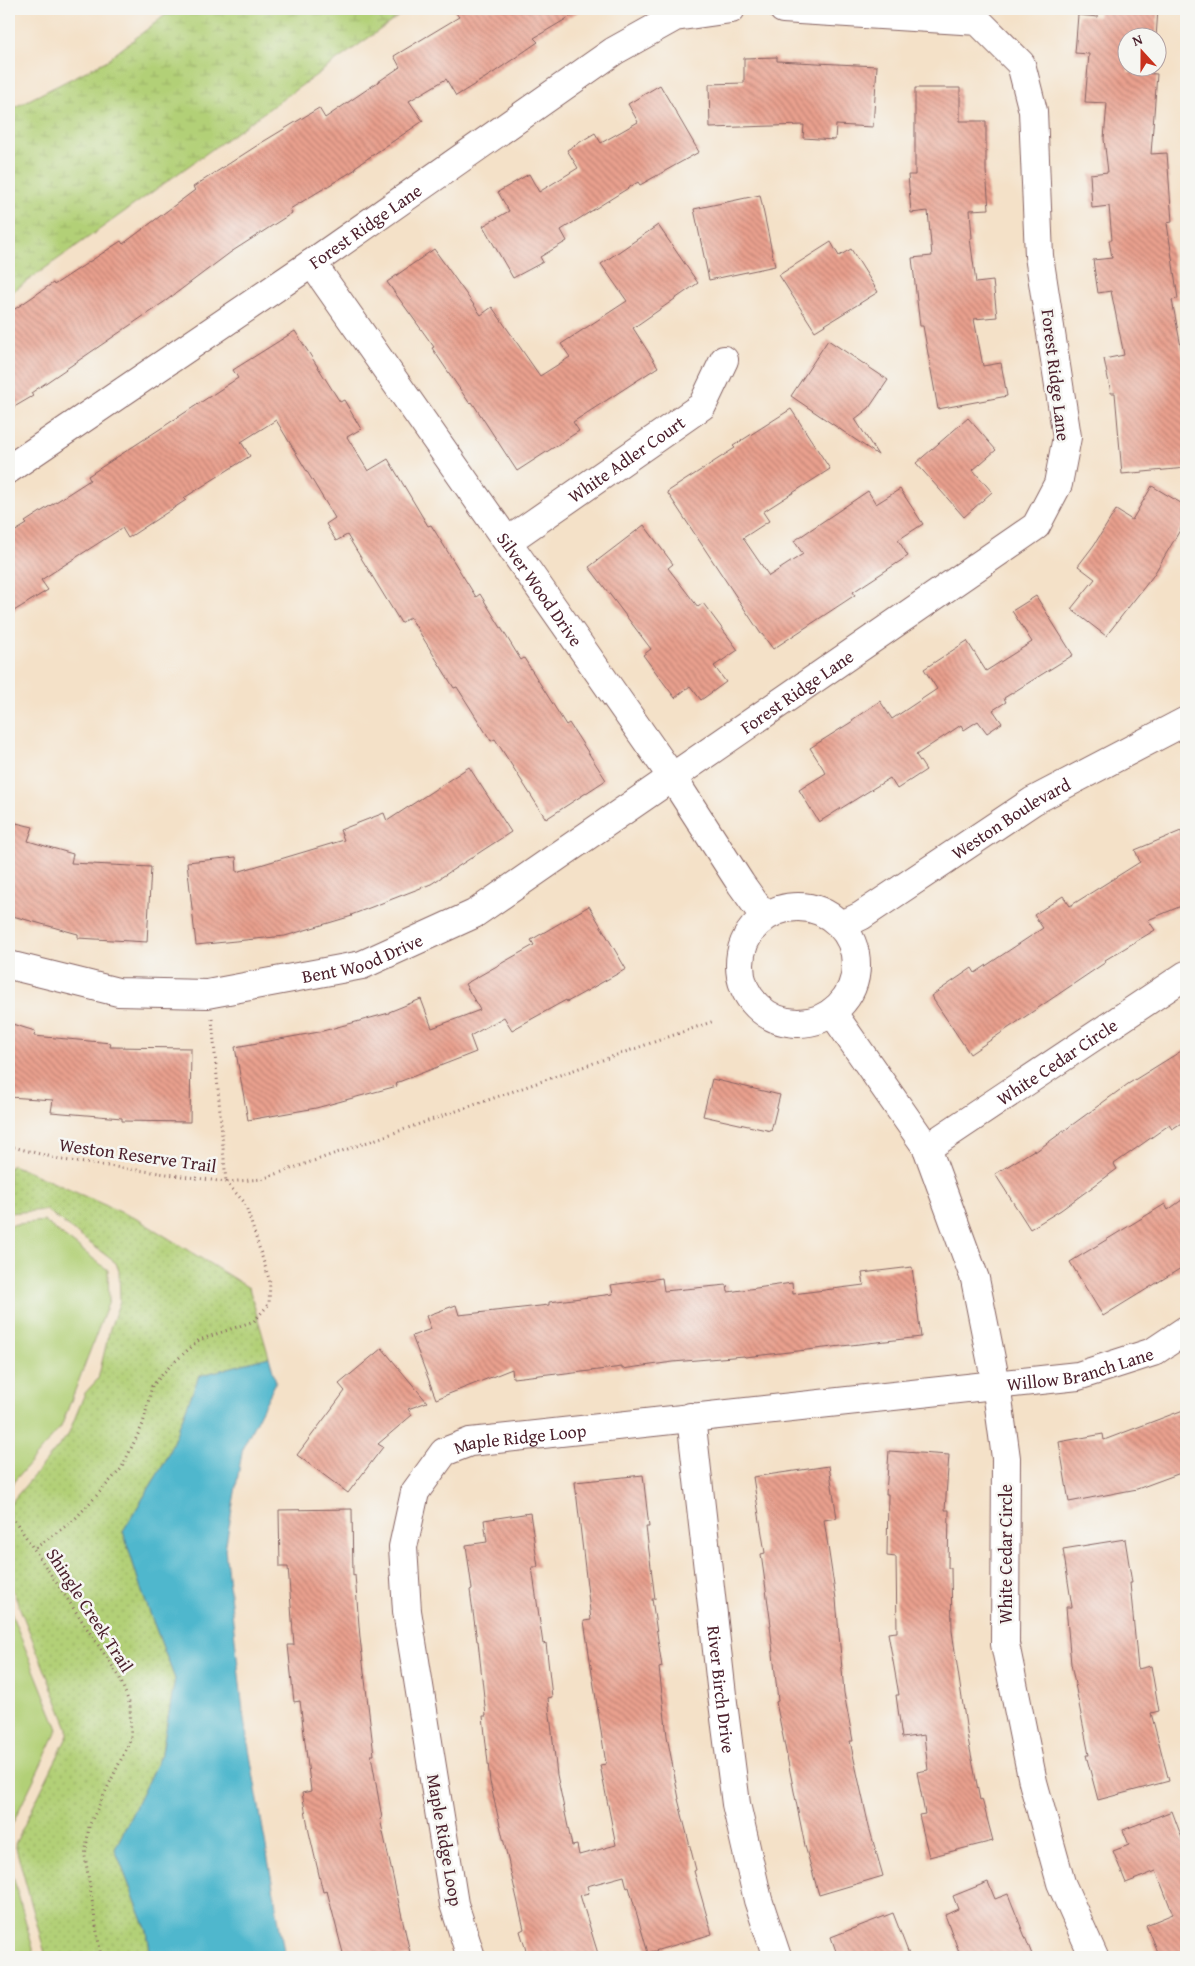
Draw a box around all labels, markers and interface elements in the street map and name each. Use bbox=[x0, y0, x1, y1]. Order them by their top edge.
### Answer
north arrow bbox=[1118, 28, 1168, 78]
text: N bbox=[1129, 29, 1146, 51]
street label: Forest Ridge Lane bbox=[303, 177, 427, 275]
street label: Forest Ridge Lane bbox=[1035, 308, 1077, 442]
street label: White Adler Court bbox=[562, 408, 691, 509]
street label: Silver Wood Drive bbox=[491, 526, 590, 652]
street label: Forest Ridge Lane bbox=[734, 643, 859, 740]
street label: Weston Boulevard bbox=[946, 770, 1075, 866]
street label: Bent Wood Drive bbox=[300, 926, 427, 989]
street label: White Cedar Circle bbox=[991, 1011, 1123, 1112]
street label: Weston Reserve Trail bbox=[58, 1131, 218, 1179]
street label: Willow Branch Lane bbox=[1005, 1339, 1157, 1397]
street label: Maple Ridge Loop bbox=[449, 1416, 588, 1461]
street label: White Cedar Circle bbox=[992, 1484, 1019, 1624]
street label: Shingle Creek Trail bbox=[40, 1543, 140, 1677]
street label: River Birch Drive bbox=[701, 1624, 743, 1755]
street label: Maple Ridge Loop bbox=[420, 1772, 470, 1908]

